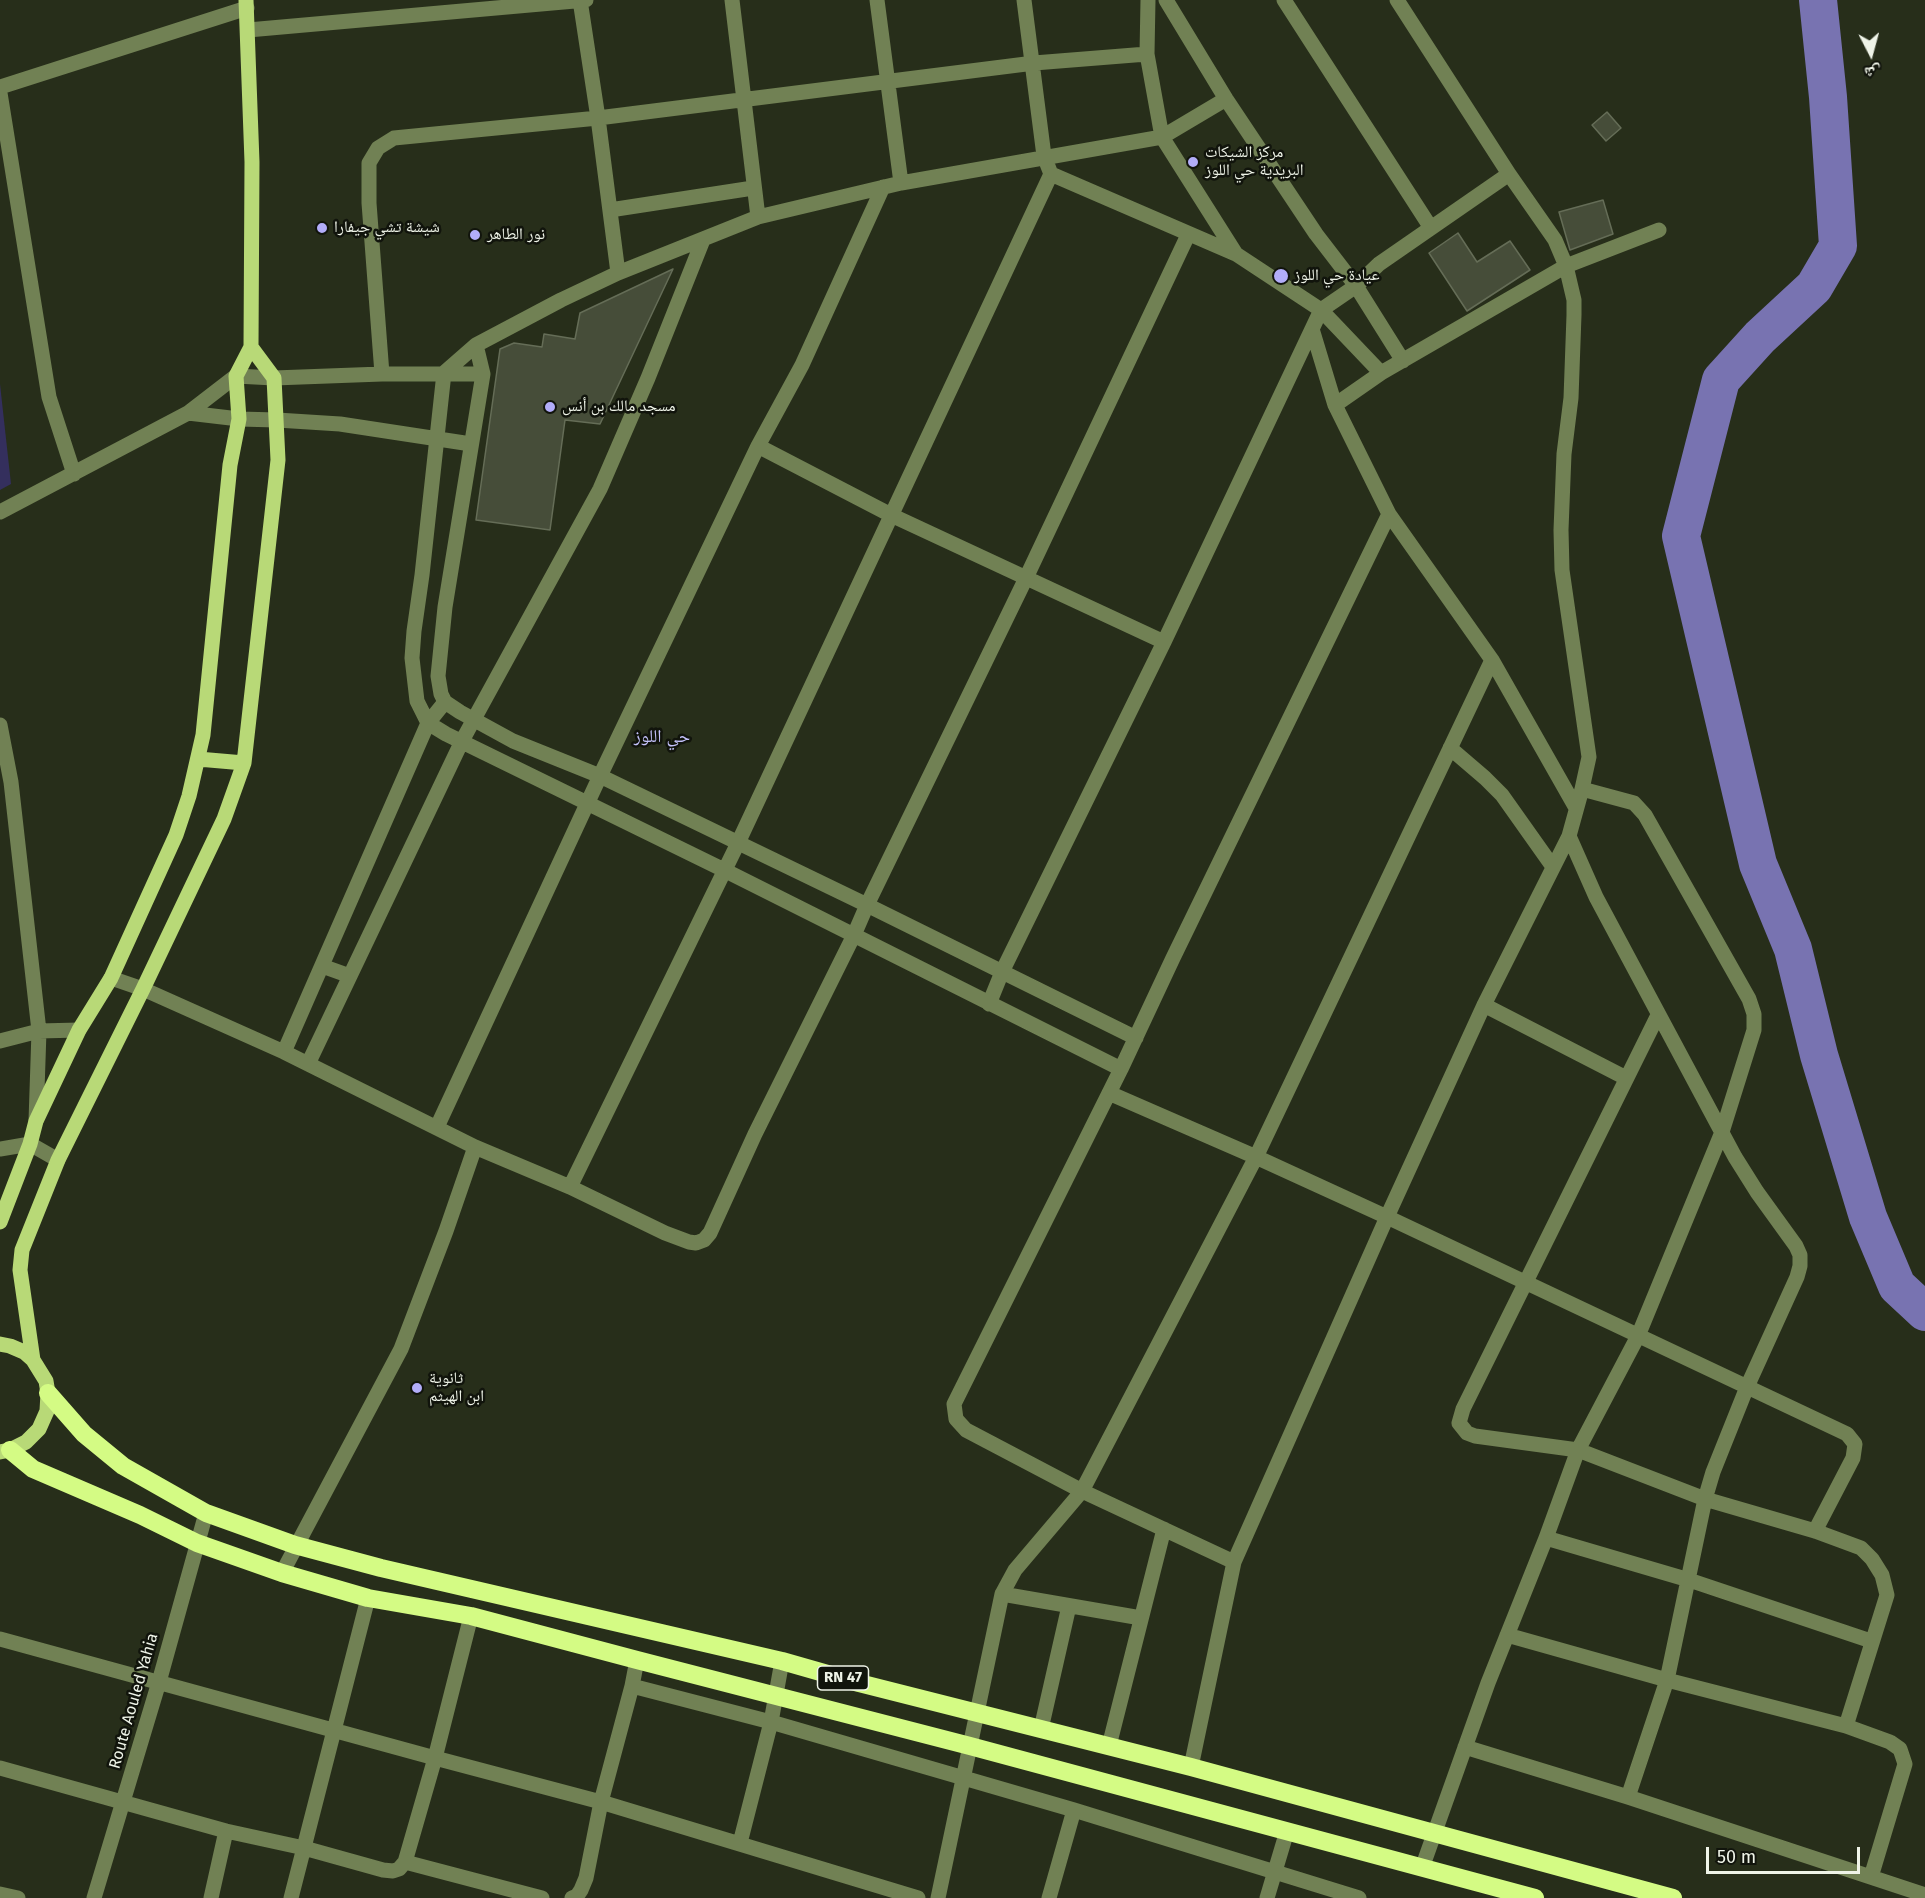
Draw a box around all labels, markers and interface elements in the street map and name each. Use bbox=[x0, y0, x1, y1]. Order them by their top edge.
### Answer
north arrow bbox=[1841, 24, 1901, 84]
text: ش bbox=[1864, 62, 1882, 83]
place label: مركز الشيكات البريدية حي اللوز bbox=[1205, 143, 1304, 181]
marker: مركز الشيكات البريدية حي اللوز bbox=[1186, 155, 1200, 169]
place label: شيشة تشي جيفارا bbox=[334, 218, 440, 238]
marker: شيشة تشي جيفارا bbox=[315, 221, 329, 235]
place label: نور الطاهر bbox=[487, 225, 545, 245]
marker: نور الطاهر bbox=[468, 228, 482, 242]
place label: عيادة حي اللوز bbox=[1294, 266, 1379, 286]
marker: عيادة حي اللوز bbox=[1272, 267, 1290, 285]
place label: مسجد مالك بن أنس bbox=[562, 397, 676, 417]
marker: مسجد مالك بن أنس bbox=[543, 400, 557, 414]
district label: حي اللوز bbox=[634, 726, 690, 748]
place label: ثانوية ابن الهيثم bbox=[429, 1369, 484, 1407]
marker: ثانوية ابن الهيثم bbox=[410, 1381, 424, 1395]
street label: Route Aouled Yahia bbox=[105, 1631, 163, 1771]
road number: RN 47 bbox=[818, 1666, 868, 1690]
scale bar bbox=[1709, 1835, 1864, 1873]
text: 50 m bbox=[1717, 1846, 1756, 1868]

